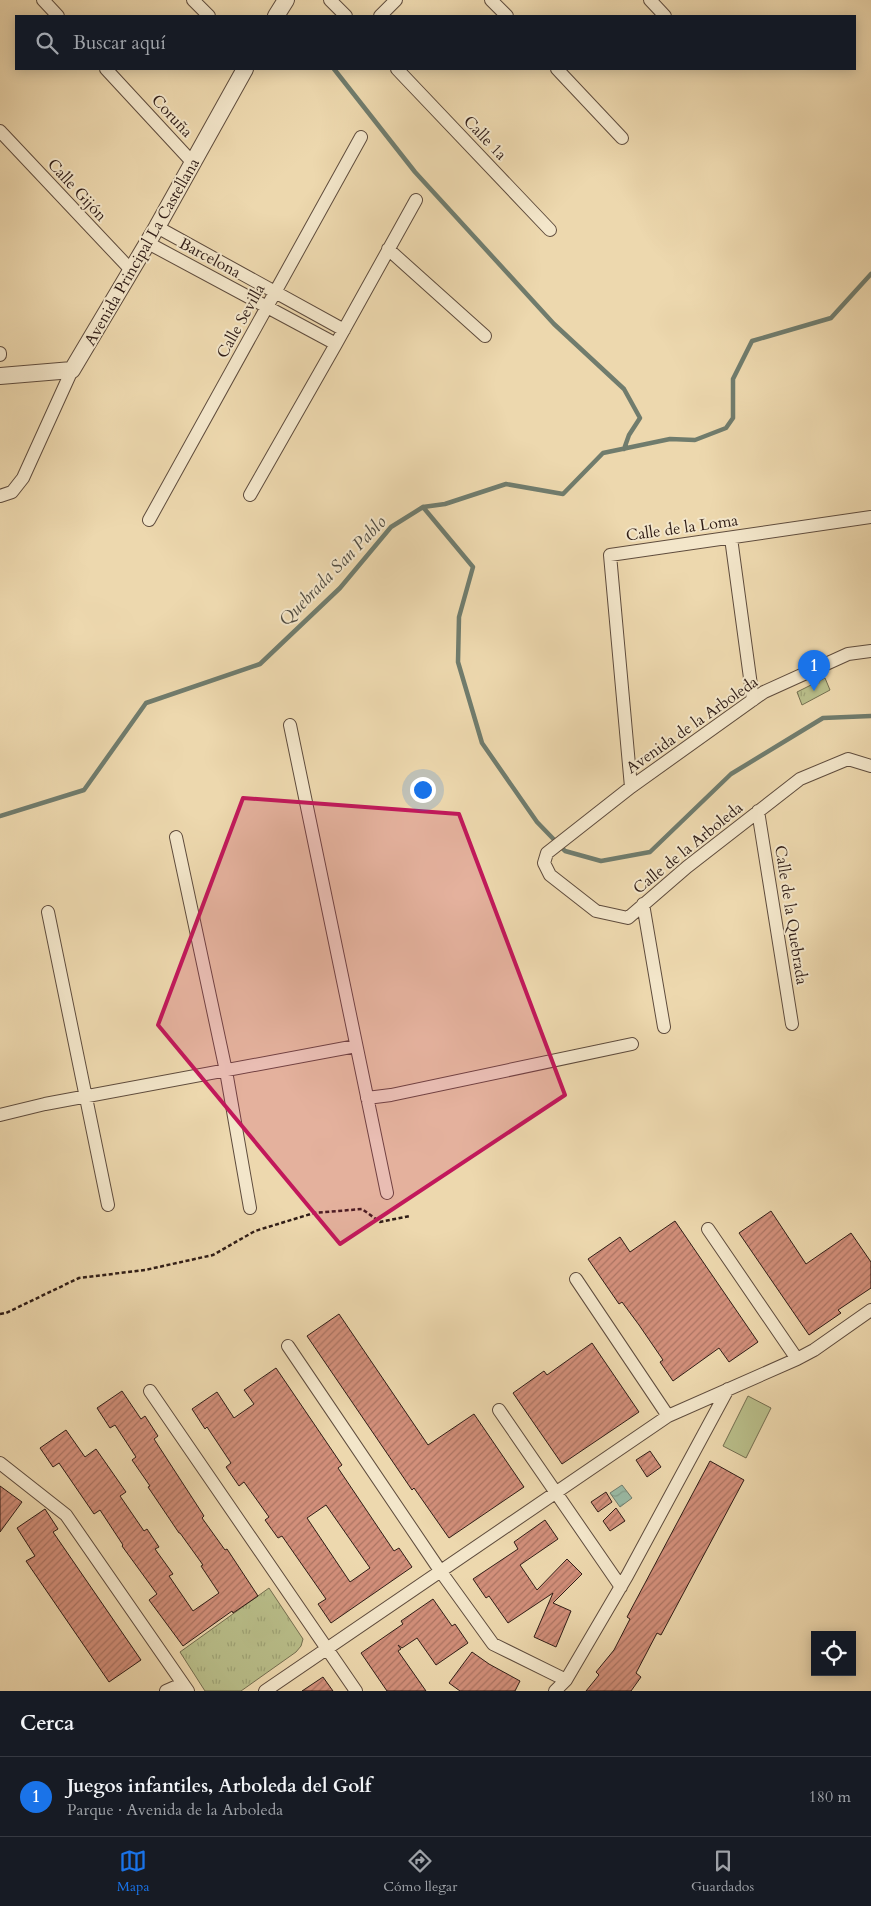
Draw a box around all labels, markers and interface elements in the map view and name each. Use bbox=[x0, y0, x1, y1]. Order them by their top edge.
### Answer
search box bbox=[15, 15, 856, 70]
icon: search bbox=[33, 29, 61, 57]
text: Buscar aquí bbox=[73, 30, 166, 56]
street label: Coruña bbox=[146, 90, 198, 142]
street label: Calle 1a bbox=[458, 111, 512, 165]
street label: Calle Gijón bbox=[42, 154, 112, 226]
street label: Avenida Principal La Castellana bbox=[79, 154, 205, 350]
street label: Barcelona bbox=[175, 233, 245, 283]
street label: Calle Sevilla bbox=[212, 280, 270, 362]
street label: Calle de la Loma bbox=[625, 509, 740, 547]
water label: Quebrada San Pablo bbox=[274, 510, 392, 632]
pin: 1 bbox=[798, 650, 830, 691]
street label: Avenida de la Arboleda bbox=[622, 671, 763, 779]
your location bbox=[410, 777, 436, 803]
street label: Calle de la Arboleda bbox=[628, 797, 748, 899]
street label: Calle de la Quebrada bbox=[769, 844, 813, 986]
map controls bbox=[811, 1631, 856, 1676]
button: locate bbox=[811, 1631, 856, 1676]
text: Cerca bbox=[20, 1709, 74, 1738]
text: Juegos infantiles, Arboleda del Golf bbox=[67, 1773, 371, 1799]
text: 1 bbox=[32, 1786, 40, 1808]
text: 180 m bbox=[809, 1786, 851, 1808]
text: Parque · Avenida de la Arboleda bbox=[67, 1799, 283, 1821]
tab: Mapa bbox=[117, 1847, 150, 1896]
tab: Cómo llegar bbox=[383, 1847, 457, 1896]
tab: Guardados bbox=[691, 1847, 754, 1896]

